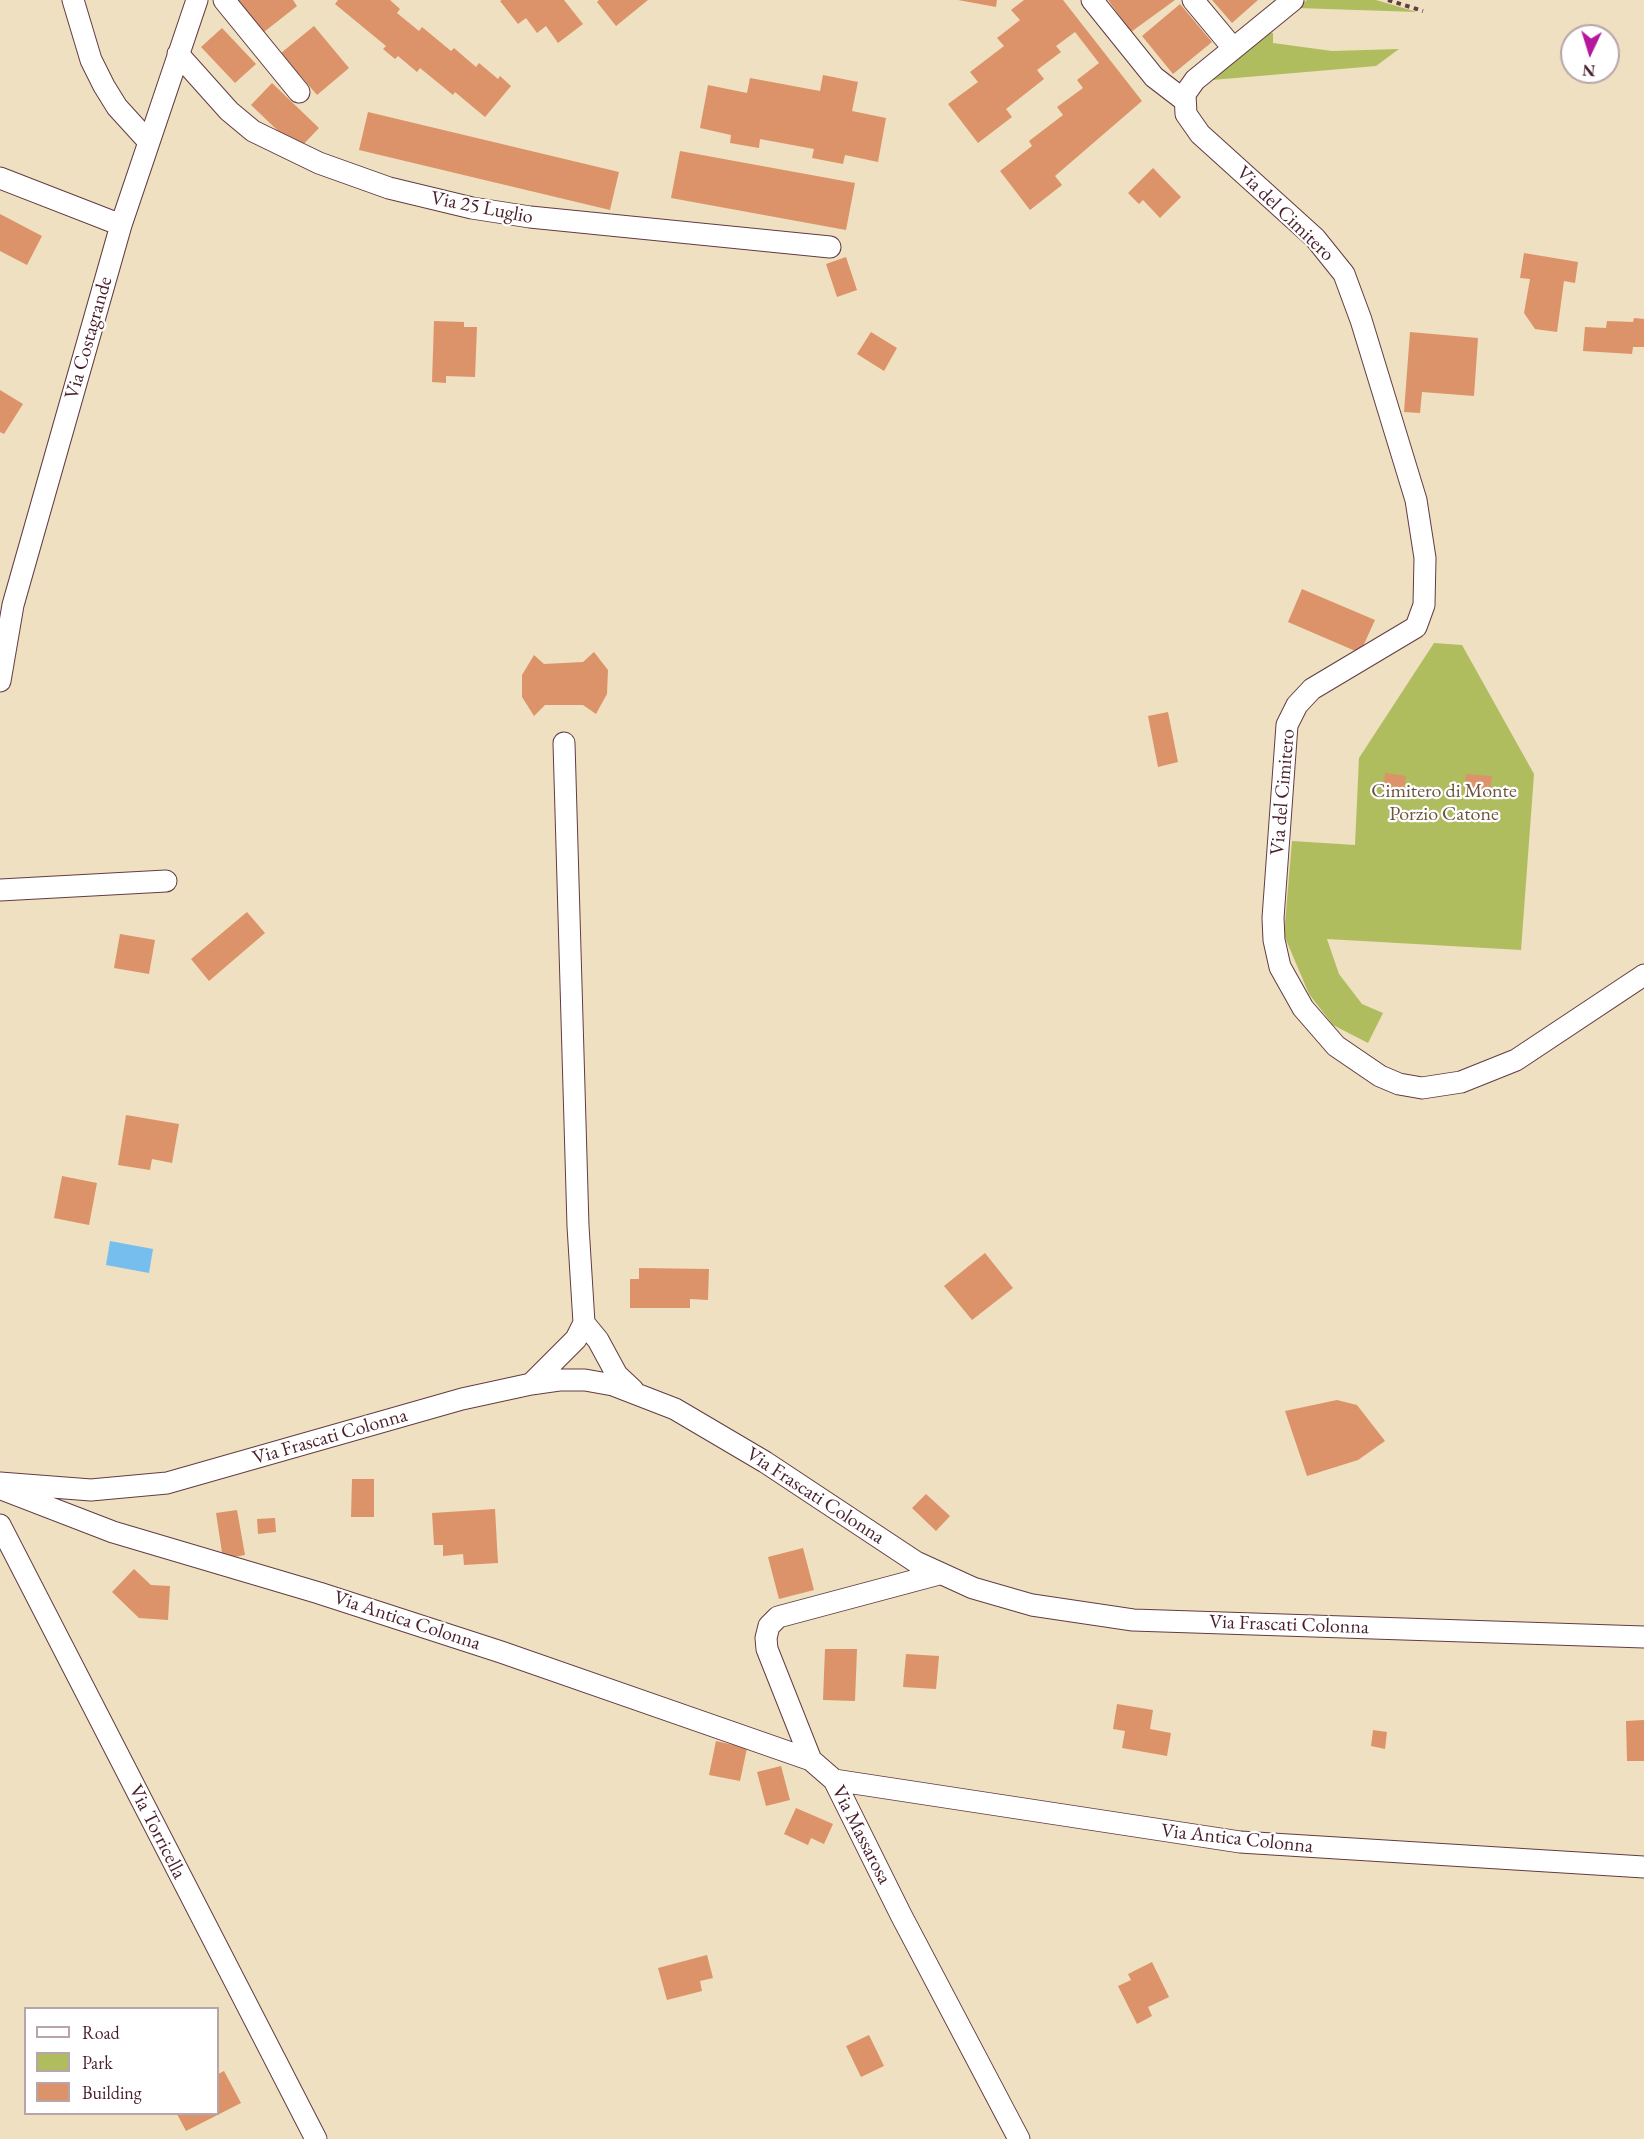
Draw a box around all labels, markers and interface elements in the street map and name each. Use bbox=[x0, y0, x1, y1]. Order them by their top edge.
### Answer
north arrow bbox=[1560, 24, 1620, 84]
text: N bbox=[1582, 60, 1596, 81]
street label: Via del Cimitero bbox=[1231, 161, 1339, 267]
street label: Via 25 Luglio bbox=[429, 186, 535, 230]
street label: Via Costagrande bbox=[60, 274, 118, 402]
street label: Via del Cimitero bbox=[1266, 728, 1300, 856]
park label: Cimitero di Monte Porzio Catone bbox=[1371, 780, 1517, 827]
street label: Via Frascati Colonna bbox=[250, 1403, 410, 1471]
street label: Via Frascati Colonna bbox=[741, 1442, 889, 1550]
street label: Via Antica Colonna bbox=[331, 1586, 483, 1656]
street label: Via Frascati Colonna bbox=[1209, 1610, 1369, 1640]
street label: Via Torricella bbox=[123, 1781, 191, 1883]
street label: Via Massarosa bbox=[826, 1782, 896, 1888]
street label: Via Antica Colonna bbox=[1160, 1819, 1314, 1859]
legend bbox=[24, 2007, 219, 2115]
text: Road bbox=[82, 2021, 120, 2044]
text: Park bbox=[82, 2051, 113, 2074]
text: Building bbox=[82, 2081, 142, 2104]

